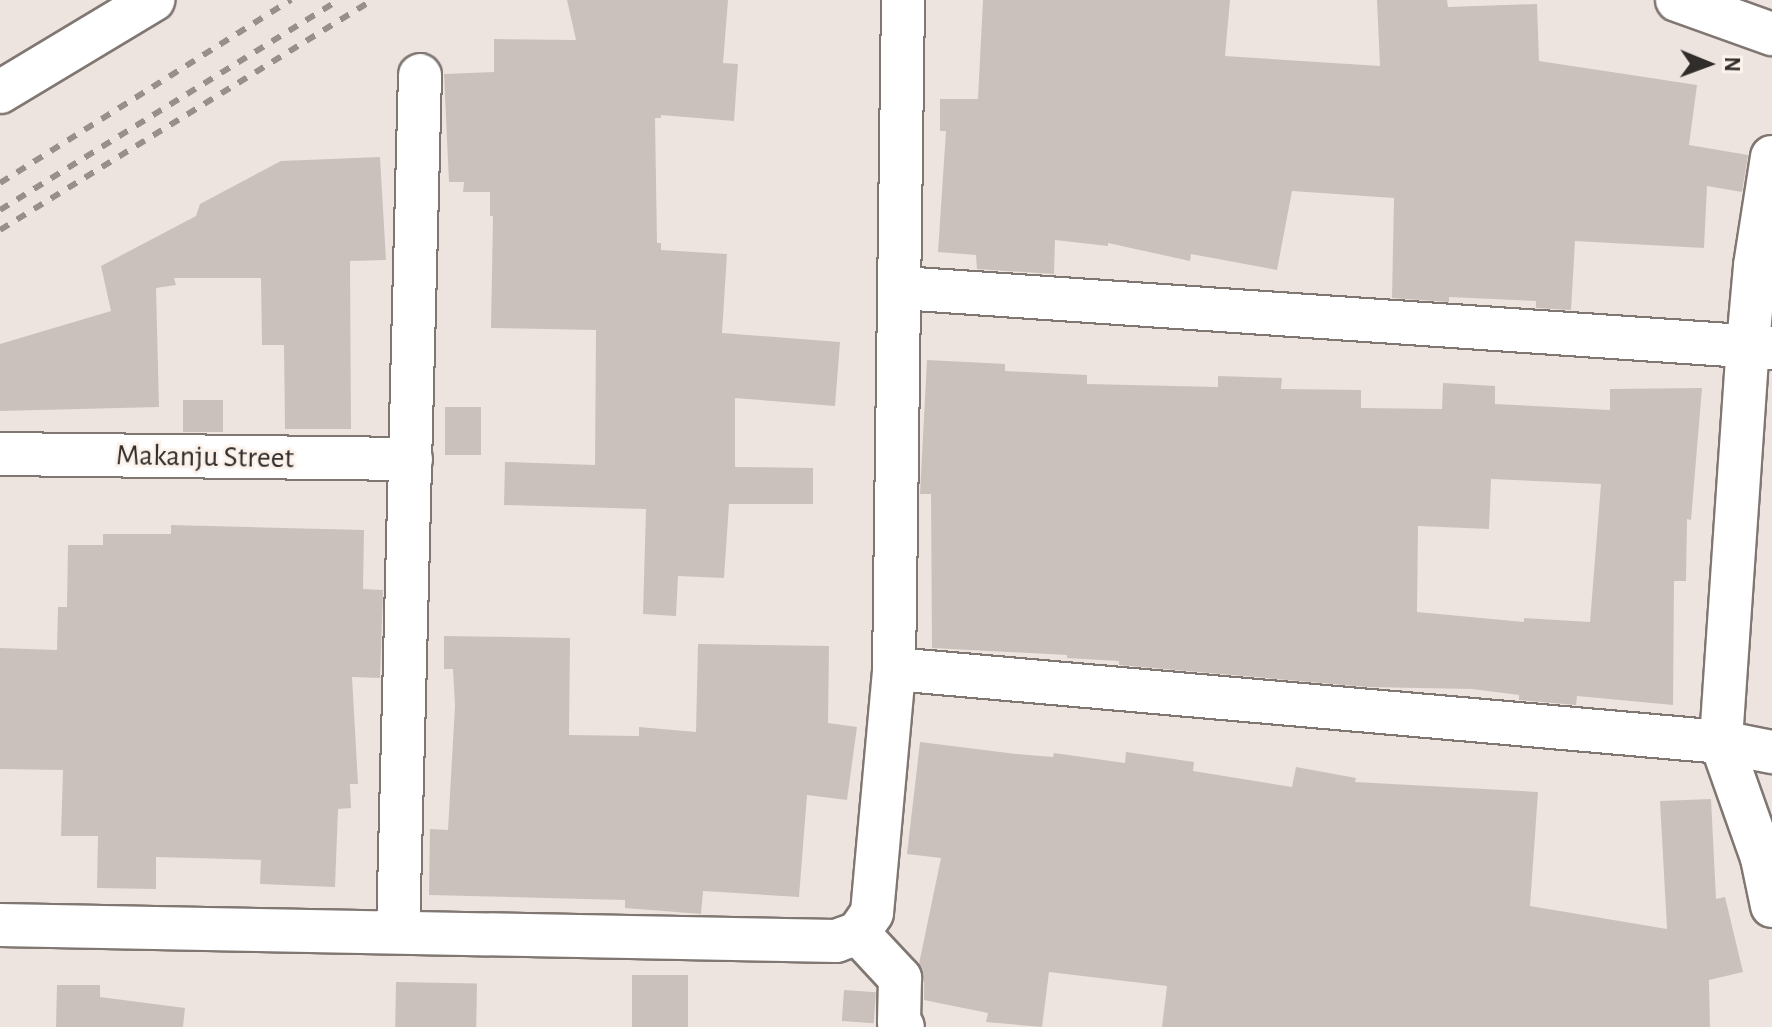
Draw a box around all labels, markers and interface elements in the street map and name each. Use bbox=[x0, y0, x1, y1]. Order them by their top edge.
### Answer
north arrow bbox=[1668, 24, 1748, 104]
text: N bbox=[1721, 57, 1743, 72]
street label: Makanju Street bbox=[116, 437, 294, 477]

